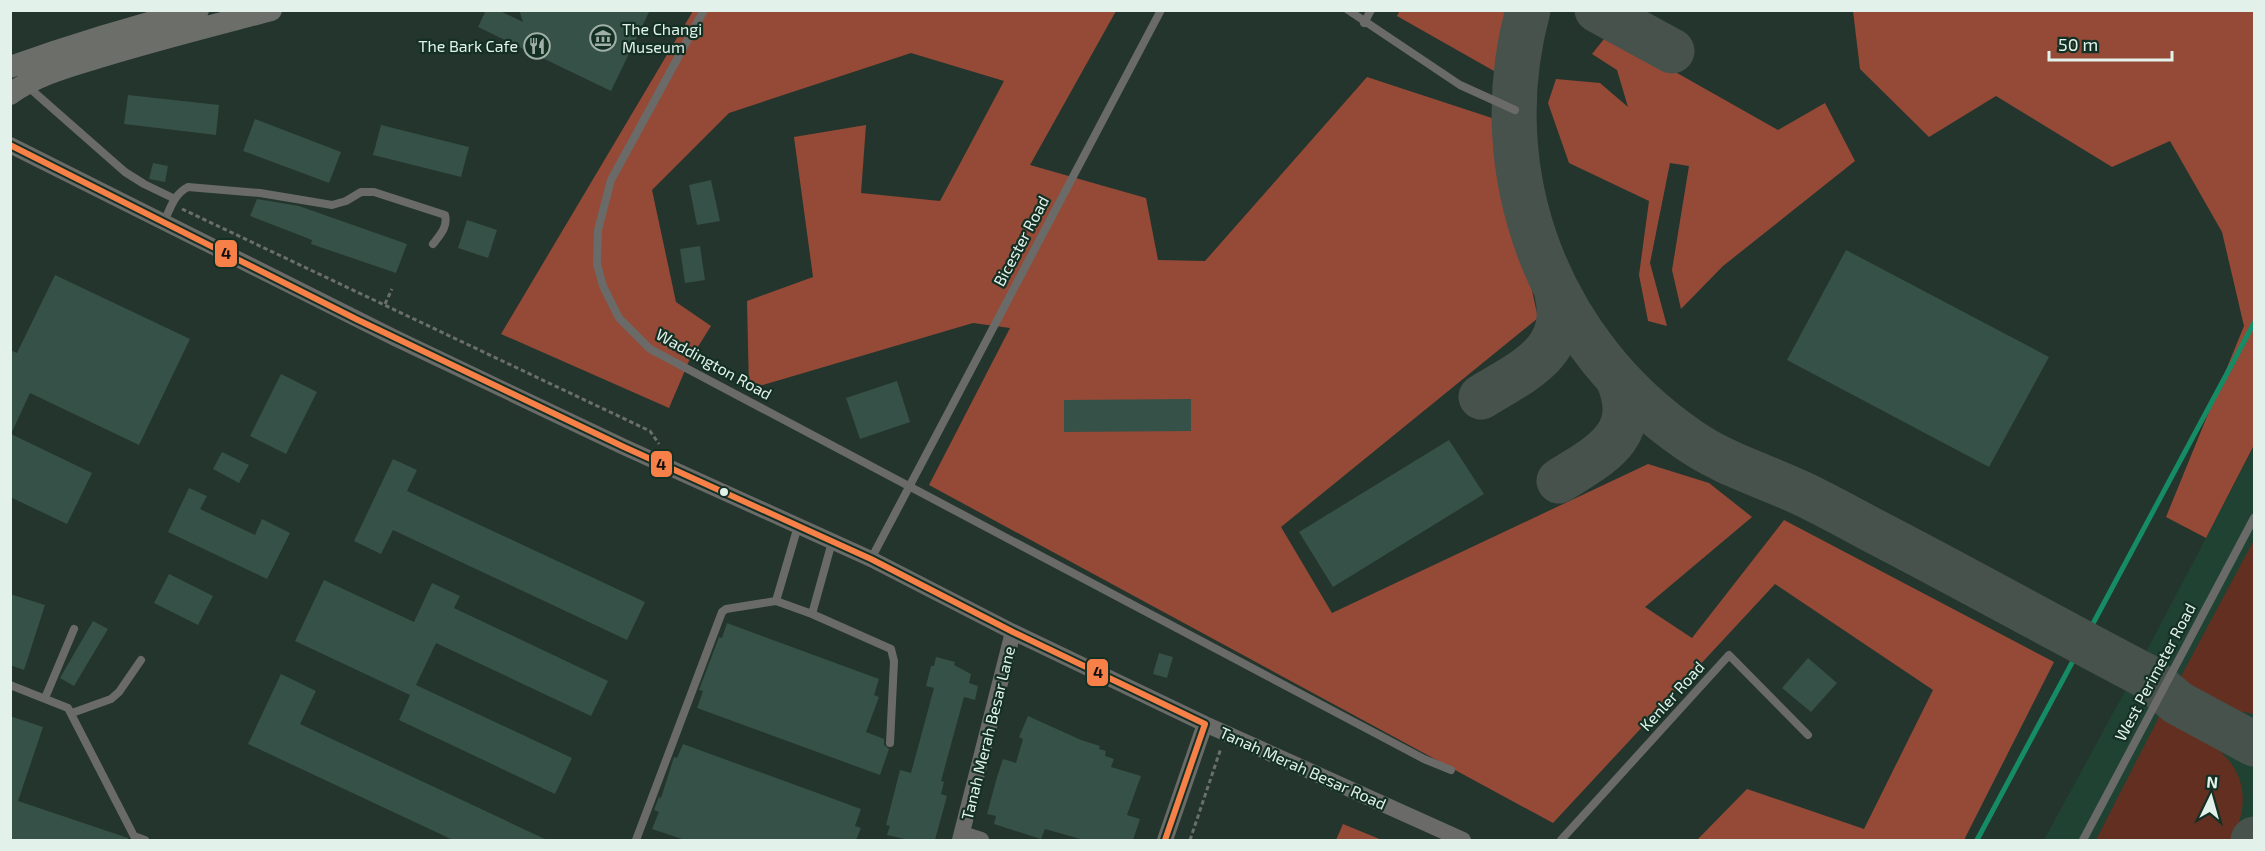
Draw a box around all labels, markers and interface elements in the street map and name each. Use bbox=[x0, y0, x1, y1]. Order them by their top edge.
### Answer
place label: The Changi Museum bbox=[622, 19, 702, 56]
museum icon: The Changi Museum bbox=[588, 23, 618, 53]
scale bar bbox=[2049, 24, 2172, 62]
restaurant icon: The Bark Cafe bbox=[522, 31, 552, 61]
text: 50 m bbox=[2058, 33, 2098, 55]
place label: The Bark Cafe bbox=[418, 36, 518, 55]
street label: Bicester Road bbox=[989, 192, 1052, 289]
line badge: 4 bbox=[214, 239, 238, 268]
text: 4 bbox=[221, 243, 231, 262]
street label: Waddington Road bbox=[653, 324, 775, 403]
line badge: 4 bbox=[650, 450, 673, 478]
text: 4 bbox=[656, 454, 666, 473]
unlabelled marker bbox=[718, 486, 730, 498]
street label: West Perimeter Road bbox=[2110, 600, 2199, 744]
street label: Tanah Merah Besar Lane bbox=[957, 644, 1018, 822]
street label: Kenler Road bbox=[1635, 657, 1708, 734]
line badge: 4 bbox=[1086, 658, 1109, 687]
text: 4 bbox=[1093, 662, 1103, 681]
street label: Tanah Merah Besar Road bbox=[1217, 722, 1389, 813]
north arrow bbox=[2181, 767, 2241, 827]
text: N bbox=[2206, 772, 2219, 792]

